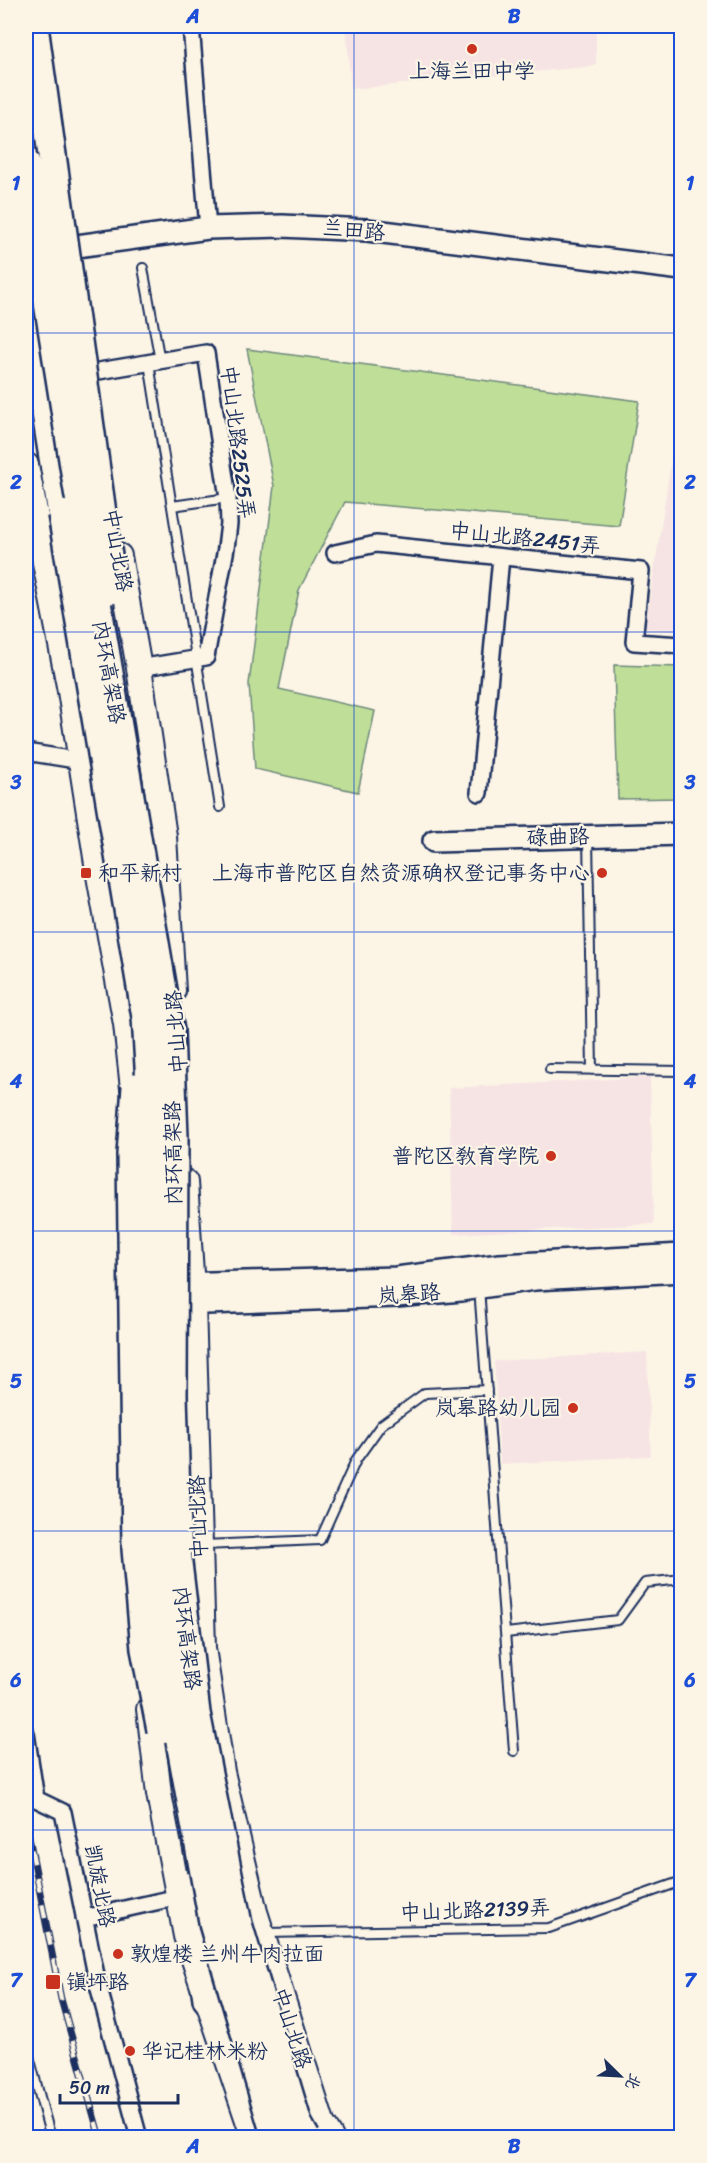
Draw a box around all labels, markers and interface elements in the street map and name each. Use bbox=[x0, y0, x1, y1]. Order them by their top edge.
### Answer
text: A bbox=[185, 0, 200, 34]
text: B bbox=[508, 0, 521, 34]
marker: 上海兰田中学 bbox=[465, 42, 479, 56]
place label: 上海兰田中学 bbox=[409, 52, 535, 90]
text: 1 bbox=[12, 166, 21, 201]
text: 1 bbox=[686, 166, 695, 201]
street label: 兰田路 bbox=[321, 208, 387, 252]
street label: 中山北路2525弄 bbox=[210, 363, 266, 521]
text: 2 bbox=[9, 465, 22, 500]
text: 2 bbox=[683, 465, 696, 500]
street label: 中山北路 bbox=[92, 505, 144, 595]
street label: 中山北路2451弄 bbox=[447, 511, 603, 565]
street label: 内环高架路 bbox=[81, 617, 137, 727]
text: 3 bbox=[10, 765, 22, 800]
text: 3 bbox=[684, 765, 696, 800]
street label: 碌曲路 bbox=[526, 817, 590, 857]
place label: 和平新村 bbox=[98, 854, 182, 892]
place label: 上海市普陀区自然资源确权登记事务中心 bbox=[212, 854, 590, 892]
marker: 和平新村 bbox=[79, 866, 93, 880]
marker: 上海市普陀区自然资源确权登记事务中心 bbox=[595, 866, 609, 880]
street label: 中山北路 bbox=[154, 989, 198, 1075]
text: 4 bbox=[9, 1064, 23, 1099]
text: 4 bbox=[683, 1064, 697, 1099]
street label: 内环高架路 bbox=[153, 1100, 193, 1206]
place label: 普陀区教育学院 bbox=[392, 1137, 539, 1175]
marker: 普陀区教育学院 bbox=[544, 1149, 558, 1163]
street label: 岚皋路 bbox=[376, 1273, 442, 1315]
text: 5 bbox=[10, 1364, 22, 1399]
text: 5 bbox=[684, 1364, 696, 1399]
place label: 岚皋路幼儿园 bbox=[435, 1389, 561, 1427]
marker: 岚皋路幼儿园 bbox=[566, 1401, 580, 1415]
street label: 中山北路 bbox=[178, 1474, 218, 1560]
street label: 内环高架路 bbox=[162, 1584, 212, 1692]
text: 6 bbox=[9, 1663, 22, 1698]
text: 6 bbox=[683, 1663, 696, 1698]
street label: 凯旋北路 bbox=[73, 1841, 127, 1931]
street label: 中山北路2139弄 bbox=[399, 1888, 551, 1932]
place label: 敦煌楼 兰州牛肉拉面 bbox=[130, 1935, 324, 1973]
marker: 敦煌楼 兰州牛肉拉面 bbox=[111, 1947, 125, 1961]
text: 7 bbox=[10, 1963, 23, 1998]
place label: 镇坪路 bbox=[66, 1963, 129, 2001]
text: 7 bbox=[684, 1963, 697, 1998]
marker: 镇坪路 bbox=[44, 1973, 62, 1991]
street label: 中山北路 bbox=[261, 1982, 323, 2074]
place label: 华记桂林米粉 bbox=[142, 2032, 268, 2070]
marker: 华记桂林米粉 bbox=[123, 2044, 137, 2058]
north arrow bbox=[590, 2046, 650, 2106]
scale bar bbox=[60, 2067, 178, 2105]
text: 北 bbox=[617, 2069, 650, 2095]
text: 50 m bbox=[69, 2072, 110, 2104]
text: A bbox=[185, 2129, 200, 2163]
text: B bbox=[508, 2129, 521, 2163]

